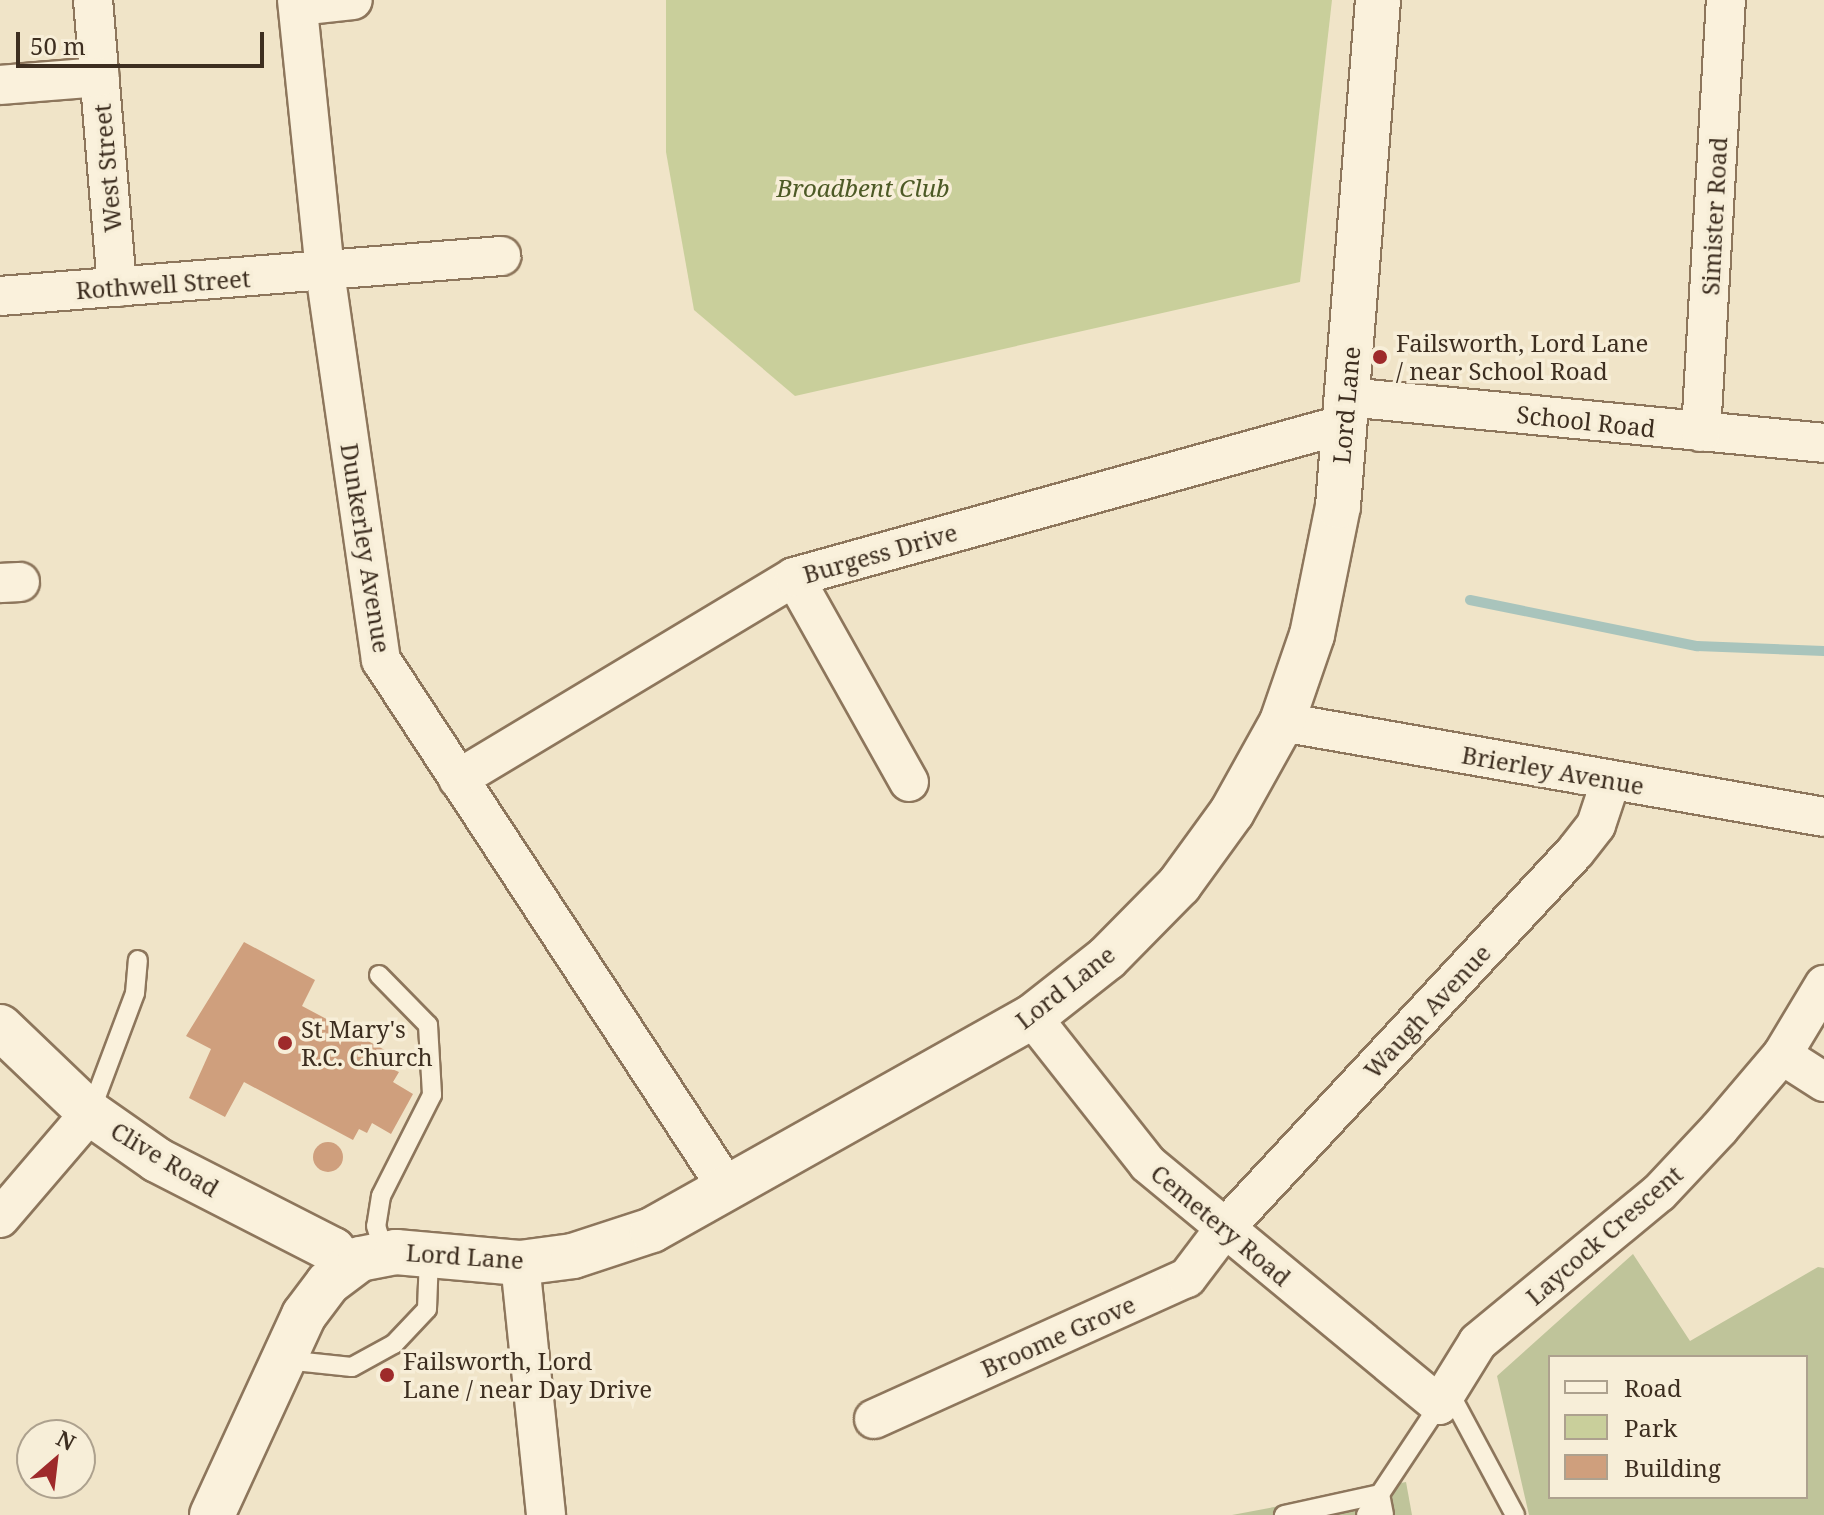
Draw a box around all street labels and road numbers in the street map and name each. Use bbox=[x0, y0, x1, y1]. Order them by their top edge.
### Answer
street label: West Street bbox=[87, 103, 127, 233]
street label: Simister Road bbox=[1695, 136, 1733, 296]
street label: Rothwell Street bbox=[75, 264, 251, 304]
street label: Lord Lane bbox=[1327, 345, 1365, 465]
street label: School Road bbox=[1515, 399, 1657, 443]
street label: Dunkerley Avenue bbox=[335, 441, 397, 655]
street label: Burgess Drive bbox=[800, 517, 960, 589]
street label: Brierley Avenue bbox=[1460, 740, 1646, 800]
street label: Waugh Avenue bbox=[1358, 938, 1496, 1084]
street label: Lord Lane bbox=[1010, 939, 1120, 1035]
street label: Clive Road bbox=[106, 1116, 224, 1202]
street label: Cemetery Road bbox=[1145, 1158, 1297, 1292]
street label: Laycock Crescent bbox=[1520, 1159, 1688, 1311]
street label: Lord Lane bbox=[405, 1238, 525, 1274]
street label: Broome Grove bbox=[977, 1289, 1139, 1383]

